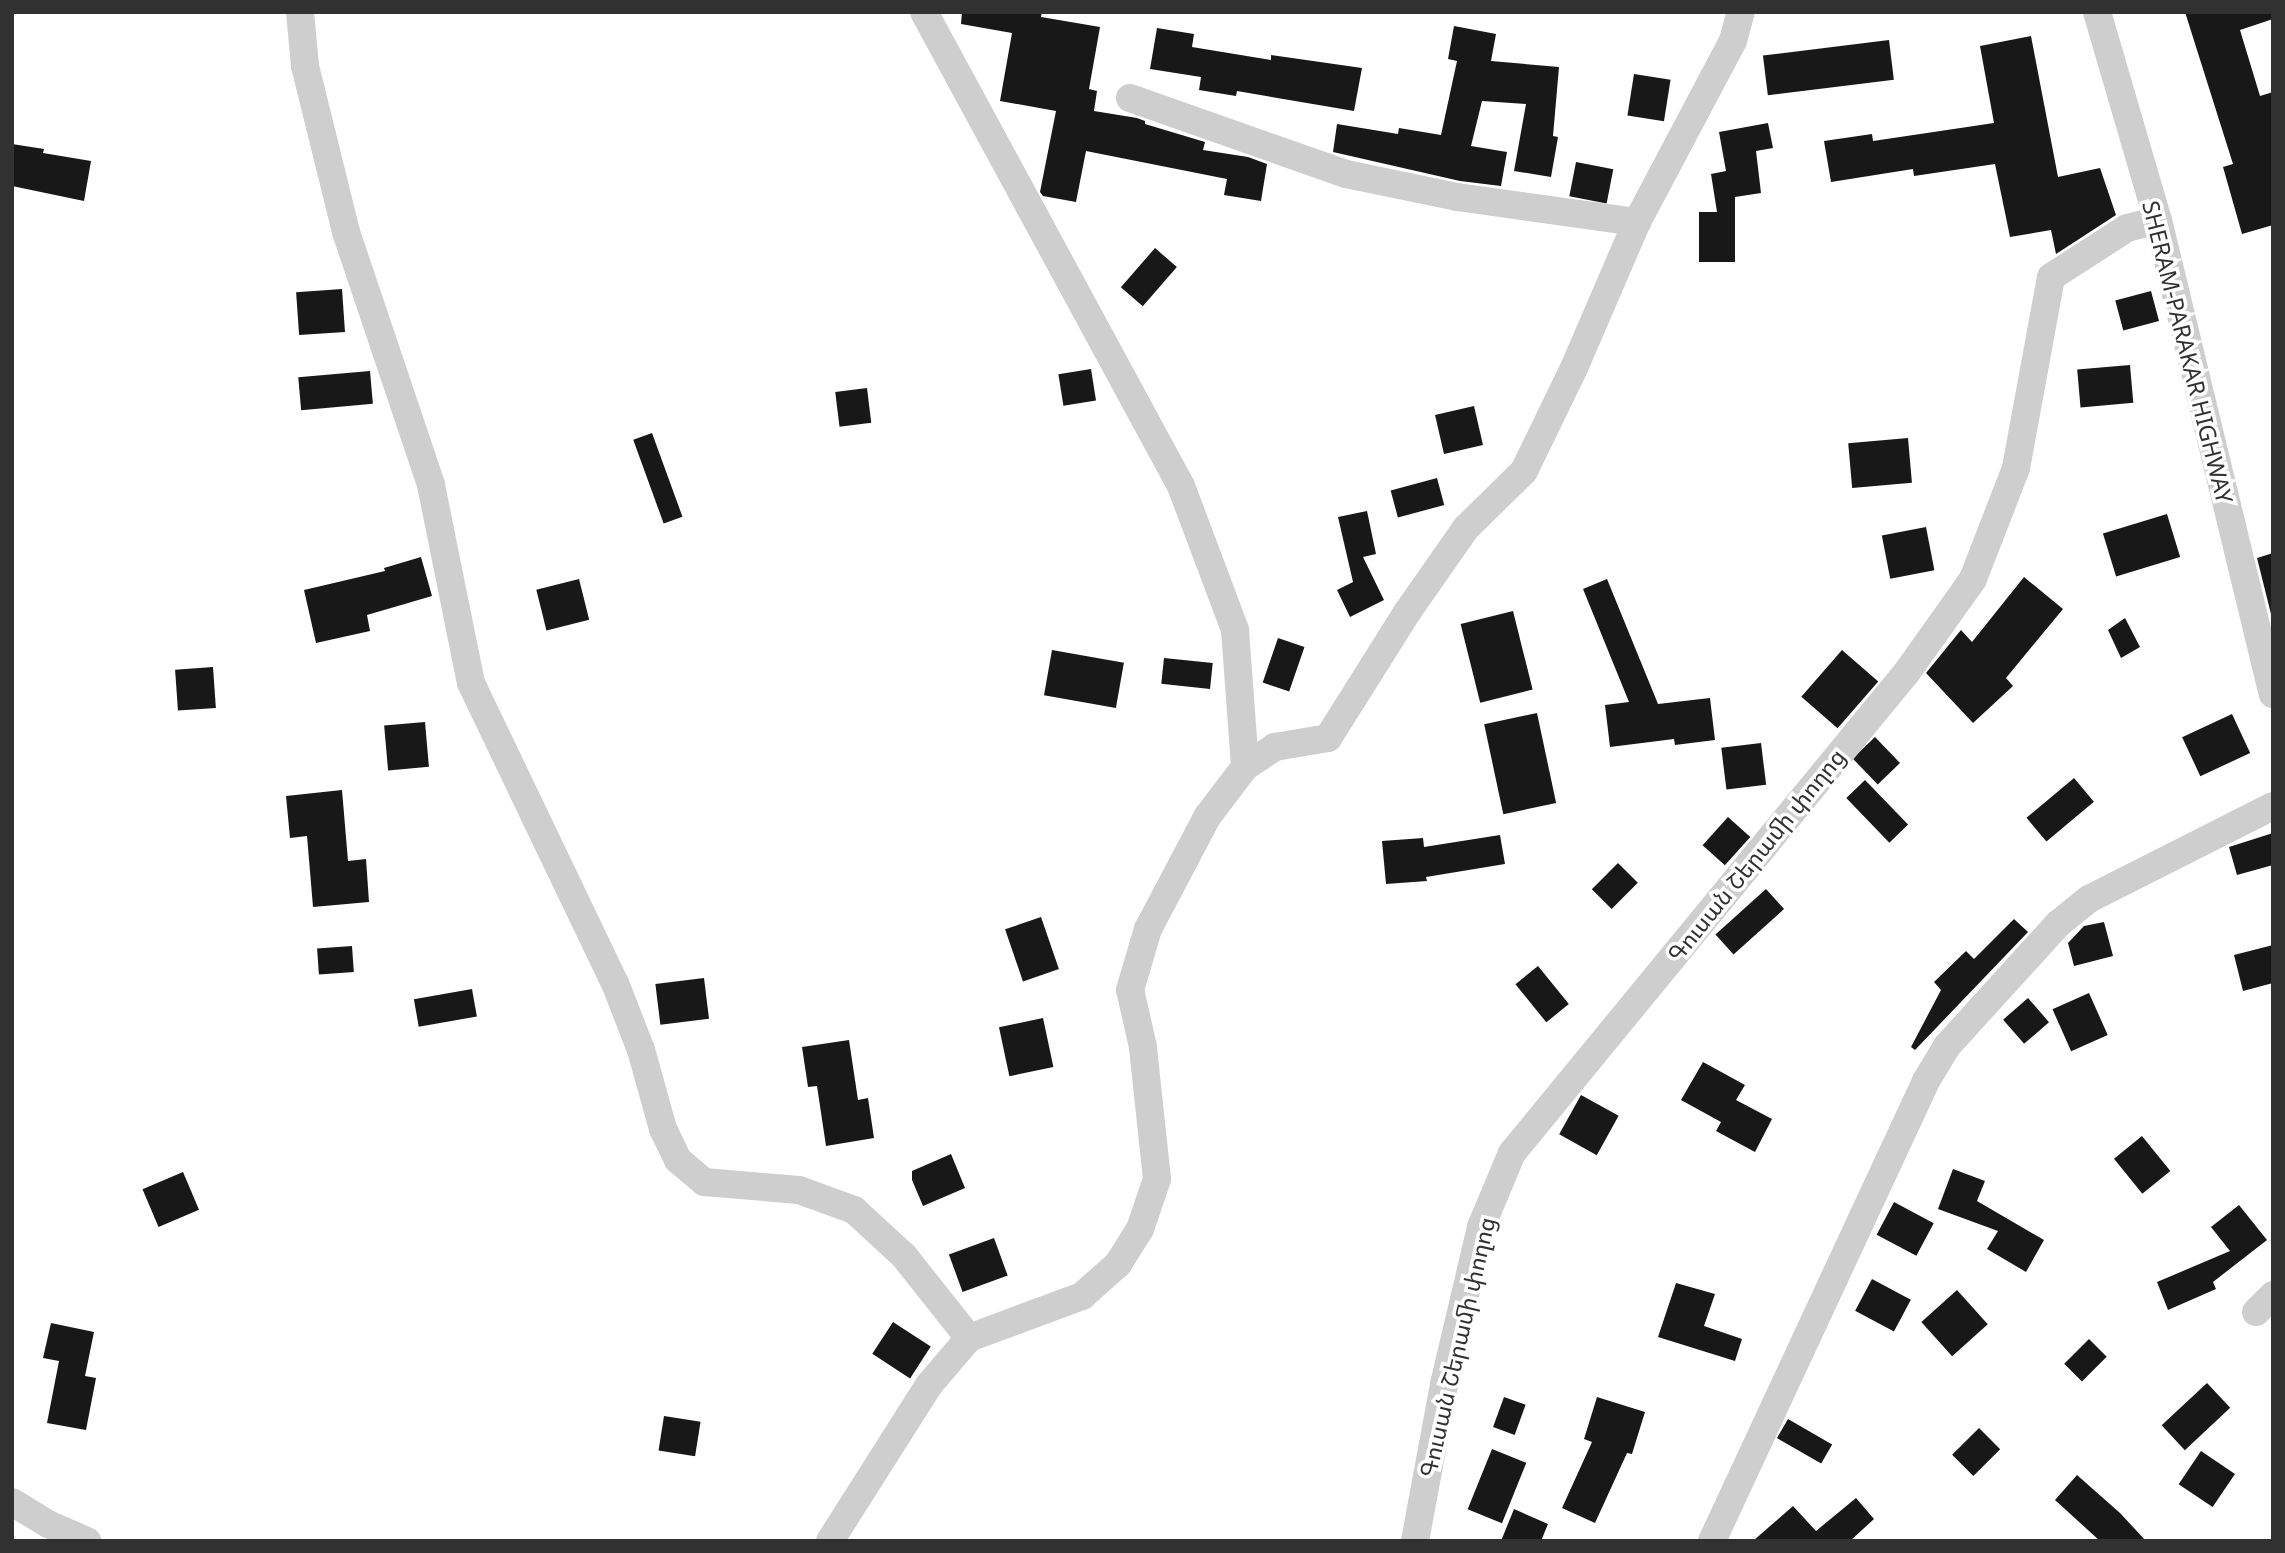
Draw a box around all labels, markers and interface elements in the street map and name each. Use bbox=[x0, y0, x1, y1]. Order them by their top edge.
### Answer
street label: SHERAM-PARAKAR HIGHWAY bbox=[2137, 198, 2239, 506]
street label: Գուսան Շերամի փողոց bbox=[1661, 743, 1851, 967]
street label: Գուսան Շերամի փողոց bbox=[1414, 1214, 1500, 1480]

